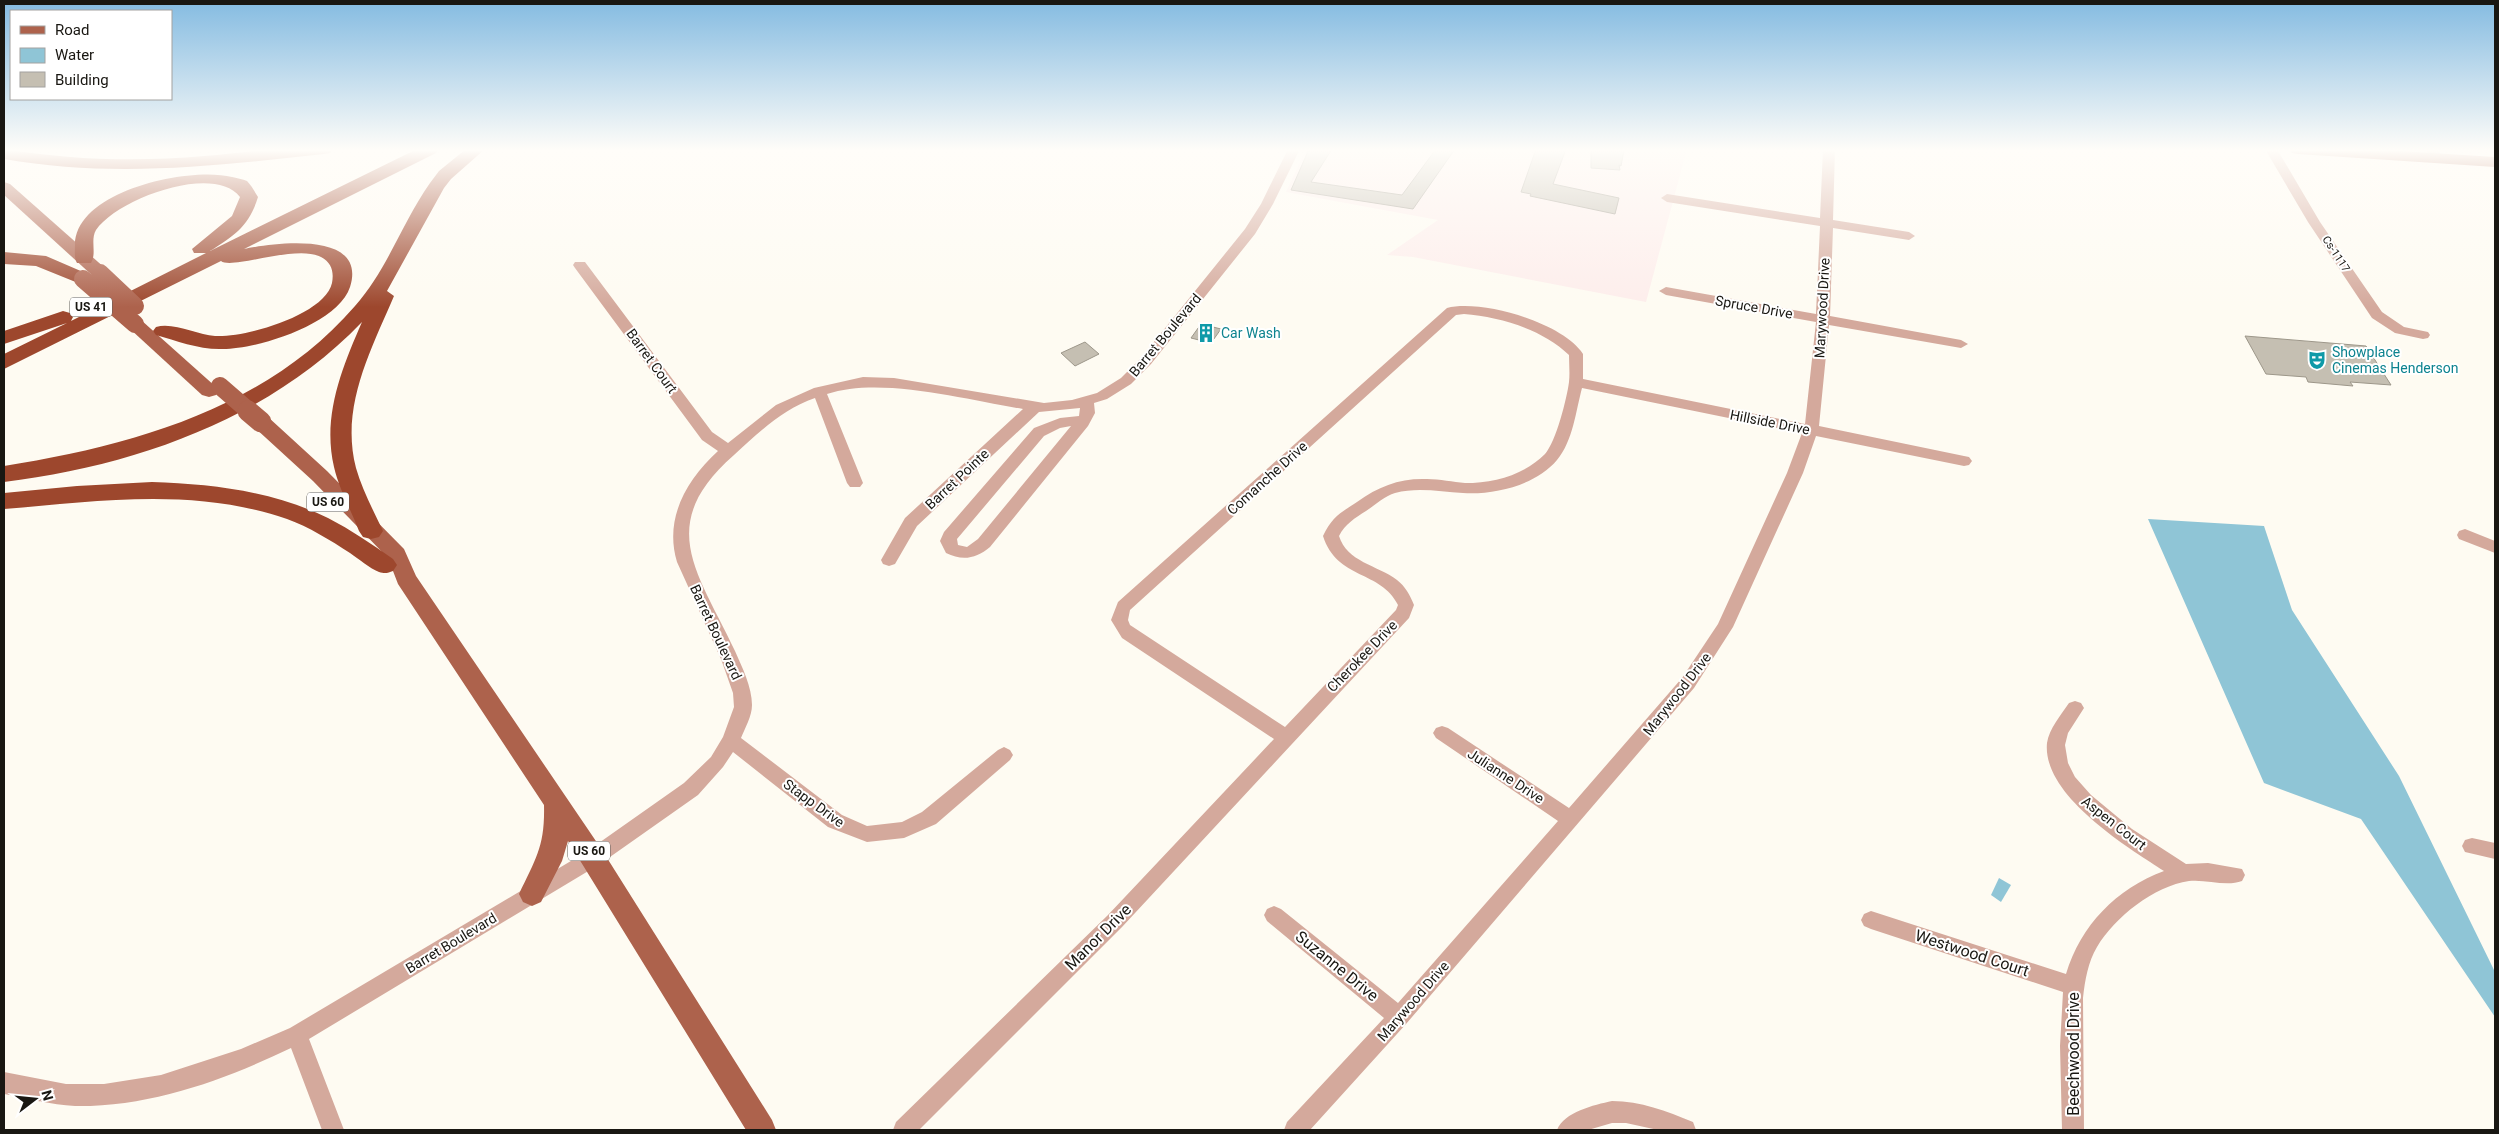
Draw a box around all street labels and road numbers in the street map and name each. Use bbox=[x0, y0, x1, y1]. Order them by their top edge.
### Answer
street label: Cs-1117 bbox=[2319, 233, 2353, 275]
street label: Marywood Drive bbox=[1811, 257, 1833, 359]
street label: Barret Boulevard bbox=[1126, 290, 1204, 380]
street label: Spruce Drive bbox=[1714, 292, 1794, 322]
road number: US 41 bbox=[70, 298, 112, 316]
street label: Barret Court bbox=[623, 326, 681, 397]
street label: Hillside Drive bbox=[1729, 406, 1811, 438]
street label: Comanche Drive bbox=[1224, 438, 1310, 518]
street label: Barret Pointe bbox=[922, 446, 992, 512]
road number: US 60 bbox=[307, 492, 349, 512]
street label: Barret Boulevard bbox=[687, 582, 745, 682]
street label: Cherokee Drive bbox=[1324, 617, 1400, 695]
street label: Marywood Drive bbox=[1640, 649, 1714, 739]
street label: Julianne Drive bbox=[1465, 745, 1547, 807]
street label: Stapp Drive bbox=[781, 776, 847, 830]
street label: Aspen Court bbox=[2079, 793, 2150, 853]
road number: US 60 bbox=[568, 841, 610, 860]
street label: Manor Drive bbox=[1061, 900, 1135, 974]
street label: Barret Boulevard bbox=[403, 910, 499, 976]
street label: Westwood Court bbox=[1913, 926, 2031, 980]
street label: Suzanne Drive bbox=[1292, 927, 1382, 1005]
street label: Marywood Drive bbox=[1374, 958, 1452, 1044]
street label: Beechwood Drive bbox=[2064, 992, 2083, 1116]

